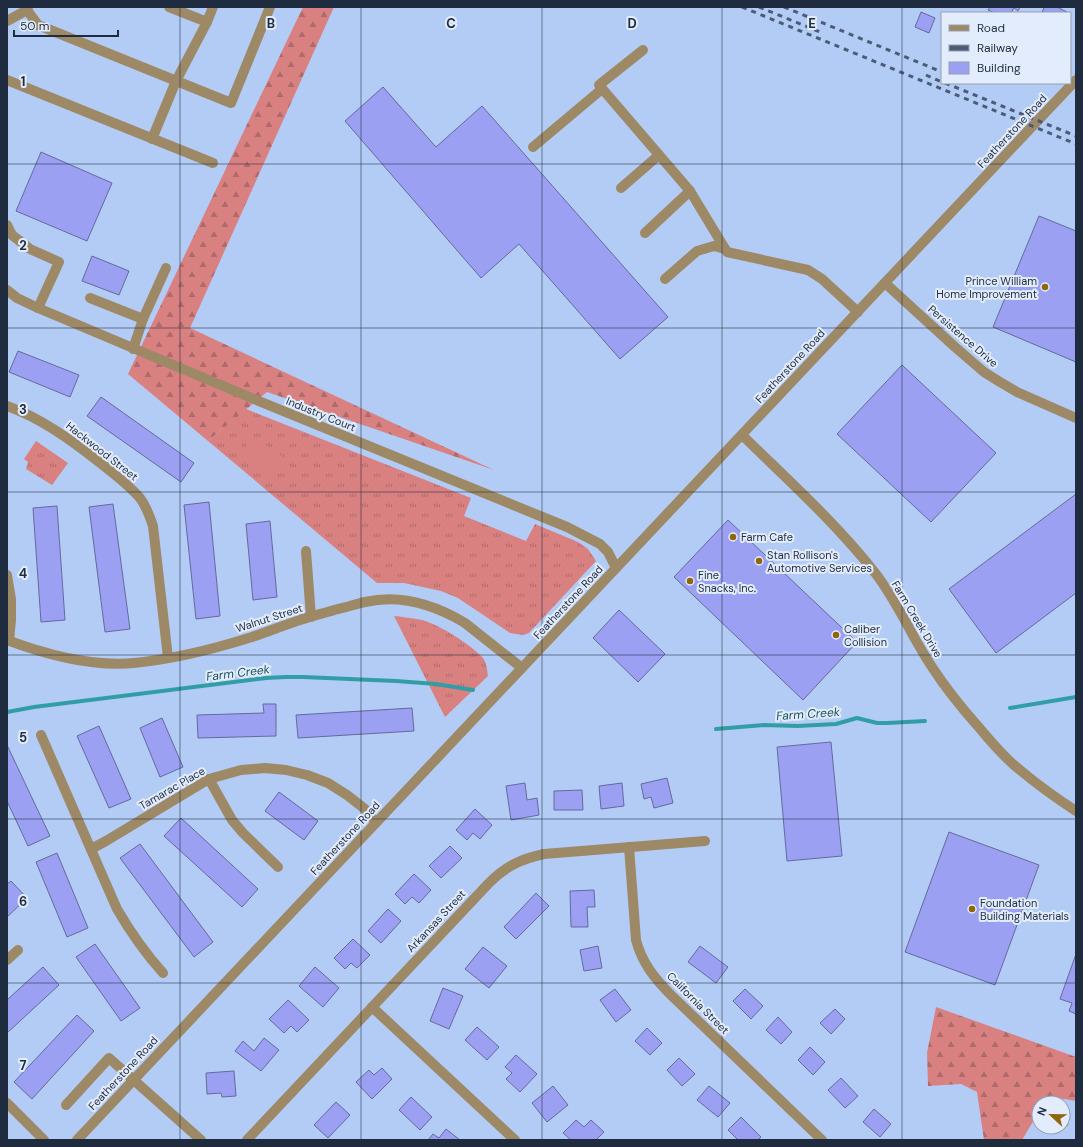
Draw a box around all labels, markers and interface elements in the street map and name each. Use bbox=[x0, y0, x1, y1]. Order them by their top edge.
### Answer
scale bar bbox=[14, 12, 118, 38]
legend bbox=[941, 12, 1071, 84]
text: B bbox=[267, 15, 275, 32]
text: C bbox=[446, 15, 456, 32]
text: D bbox=[627, 15, 637, 32]
text: E bbox=[808, 15, 816, 32]
text: 50 m bbox=[20, 18, 49, 34]
text: Road bbox=[977, 20, 1005, 36]
text: Railway bbox=[977, 40, 1018, 56]
text: Building bbox=[977, 60, 1021, 76]
text: 1 bbox=[21, 73, 25, 90]
street label: Featherstone Road bbox=[974, 91, 1050, 171]
text: 2 bbox=[19, 237, 27, 254]
place label: Prince William Home Improvement bbox=[936, 274, 1037, 301]
marker: Prince William Home Improvement bbox=[1040, 282, 1050, 292]
street label: Persistence Drive bbox=[925, 302, 1001, 370]
street label: Featherstone Road bbox=[752, 326, 828, 406]
street label: Industry Court bbox=[284, 394, 358, 434]
text: 3 bbox=[19, 401, 27, 418]
street label: Hackwood Street bbox=[63, 419, 141, 483]
place label: Farm Cafe bbox=[741, 530, 793, 544]
marker: Farm Cafe bbox=[728, 532, 738, 542]
place label: Stan Rollison's Automotive Services bbox=[767, 548, 872, 575]
marker: Stan Rollison's Automotive Services bbox=[754, 556, 764, 566]
street label: Featherstone Road bbox=[530, 562, 606, 642]
text: 4 bbox=[19, 565, 27, 582]
place label: Fine Snacks, Inc. bbox=[698, 568, 756, 595]
marker: Fine Snacks, Inc. bbox=[685, 576, 695, 586]
street label: Farm Creek Drive bbox=[889, 578, 945, 660]
street label: Walnut Street bbox=[234, 601, 304, 635]
place label: Caliber Collision bbox=[844, 622, 887, 649]
marker: Caliber Collision bbox=[831, 630, 841, 640]
water label: Farm Creek bbox=[205, 661, 271, 685]
water label: Farm Creek bbox=[776, 704, 841, 724]
text: 5 bbox=[19, 729, 27, 746]
street label: Tamarac Place bbox=[137, 763, 207, 813]
street label: Featherstone Road bbox=[307, 798, 383, 878]
street label: Arkansas Street bbox=[403, 887, 469, 955]
text: 6 bbox=[19, 893, 27, 910]
place label: Foundation Building Materials bbox=[980, 896, 1069, 923]
marker: Foundation Building Materials bbox=[967, 904, 977, 914]
street label: California Street bbox=[664, 969, 732, 1037]
street label: Featherstone Road bbox=[85, 1033, 161, 1113]
text: 7 bbox=[20, 1057, 27, 1074]
north arrow bbox=[1031, 1095, 1071, 1135]
text: N bbox=[1034, 1105, 1050, 1118]

